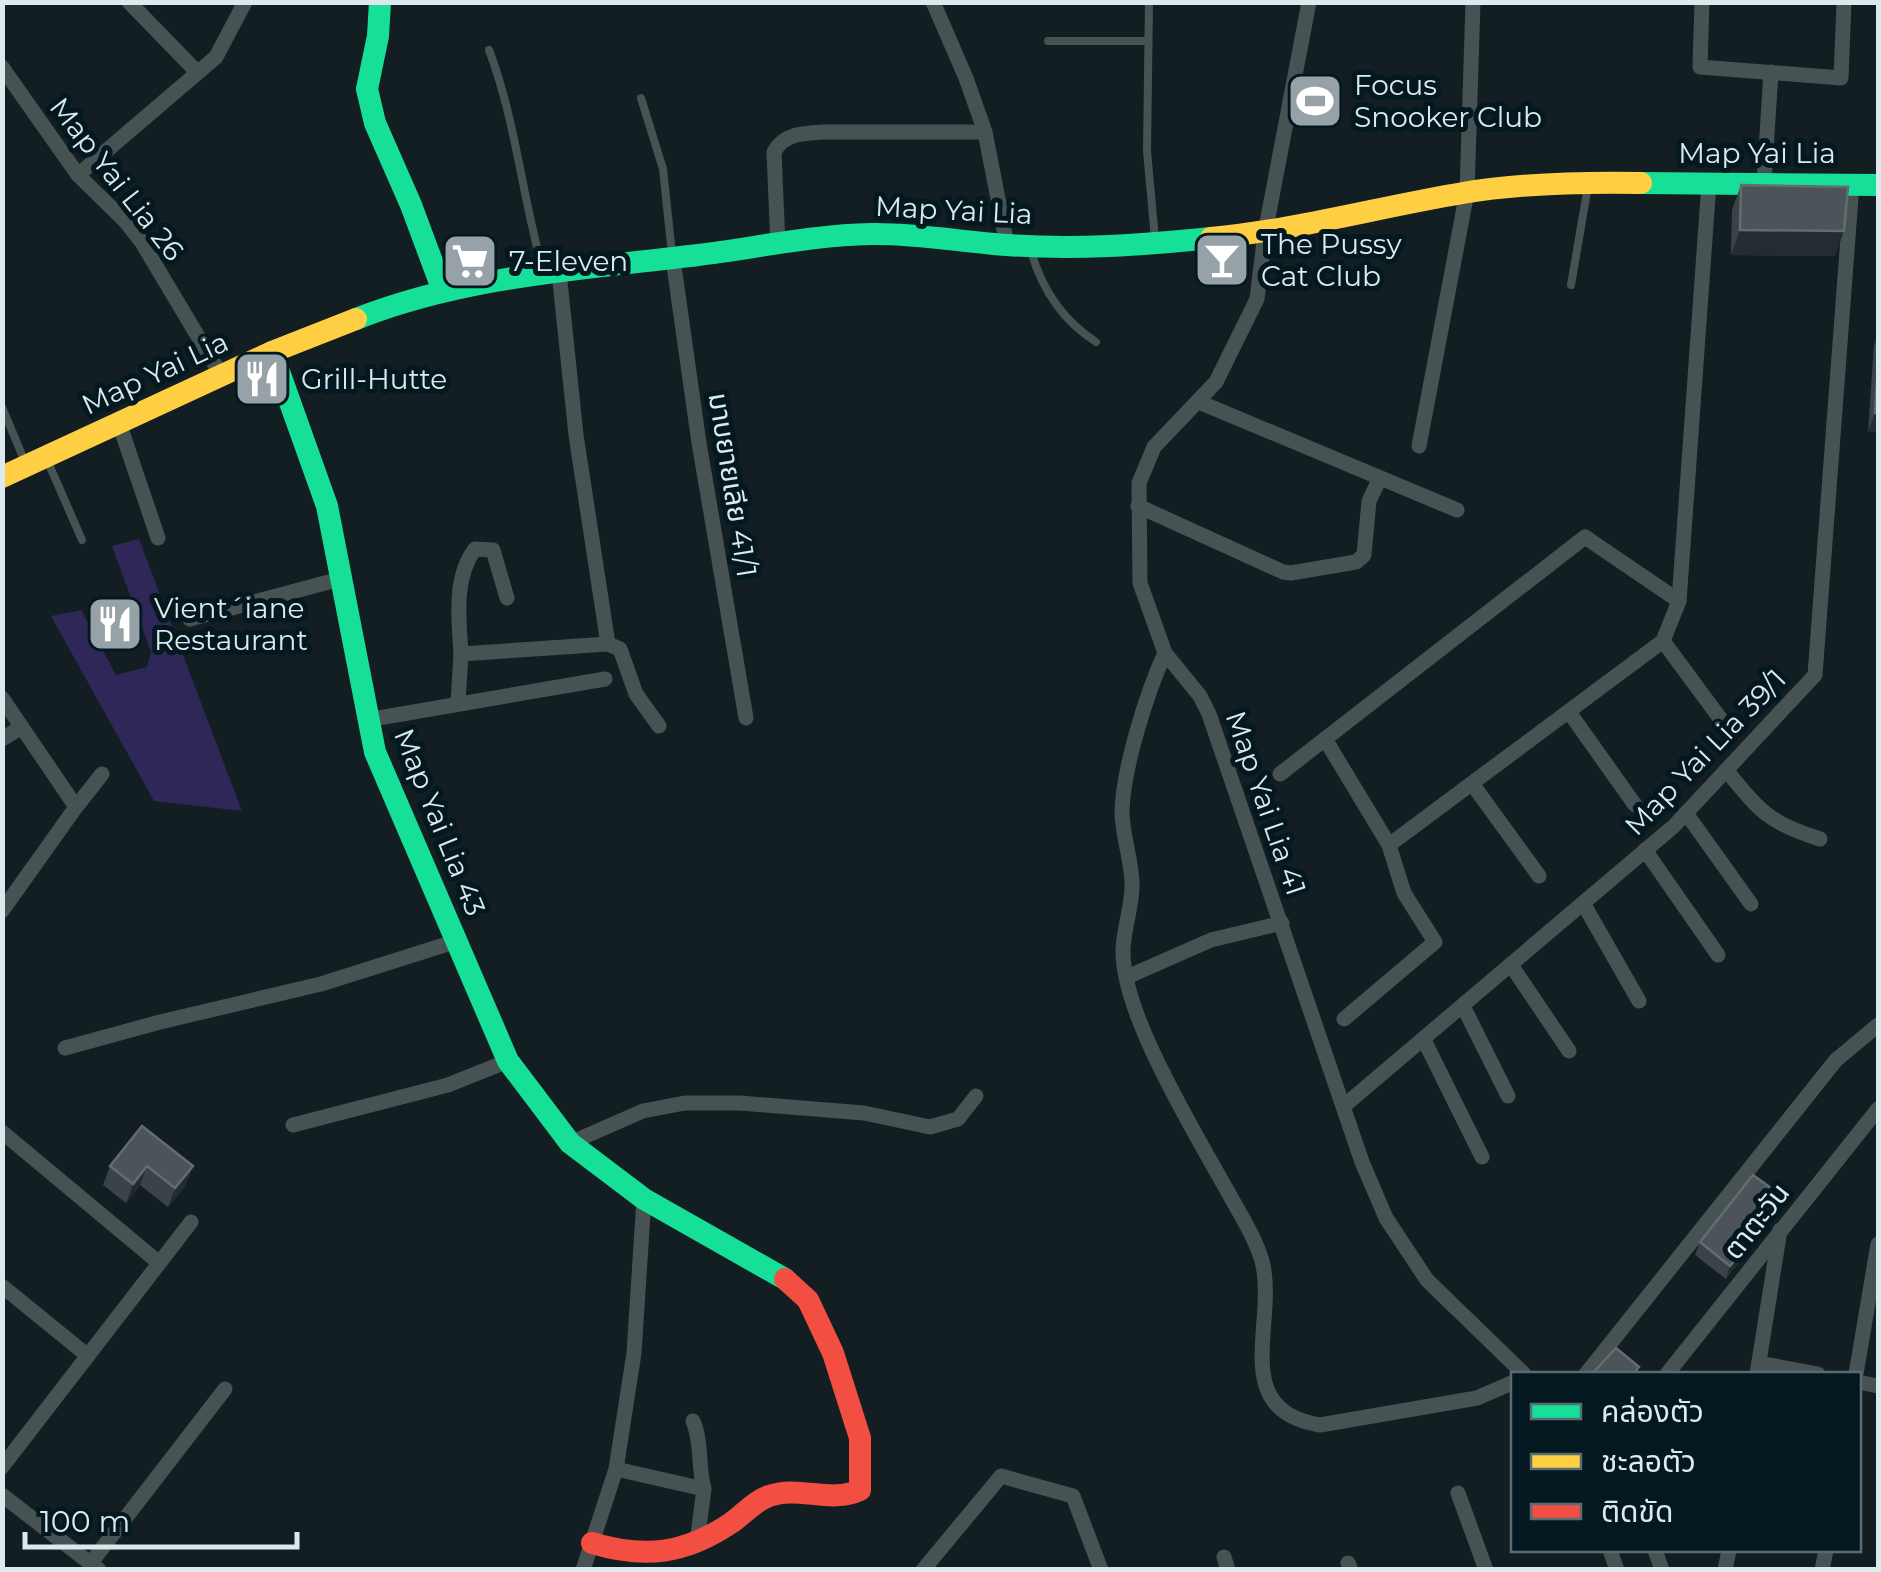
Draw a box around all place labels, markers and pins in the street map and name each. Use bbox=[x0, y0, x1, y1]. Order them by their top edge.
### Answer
place label: Focus Snooker Club bbox=[1354, 68, 1542, 134]
sports icon: Focus Snooker Club bbox=[1285, 71, 1345, 131]
place label: The Pussy Cat Club bbox=[1261, 227, 1402, 293]
bar icon: The Pussy Cat Club bbox=[1192, 230, 1252, 290]
supermarket icon: 7-Eleven bbox=[440, 231, 500, 291]
place label: 7-Eleven bbox=[509, 244, 628, 278]
restaurant icon: Grill-Hutte bbox=[232, 349, 292, 409]
place label: Grill-Hutte bbox=[301, 362, 447, 396]
place label: Vient´iane Restaurant bbox=[154, 591, 308, 657]
restaurant icon: Vient´iane Restaurant bbox=[85, 594, 145, 654]

